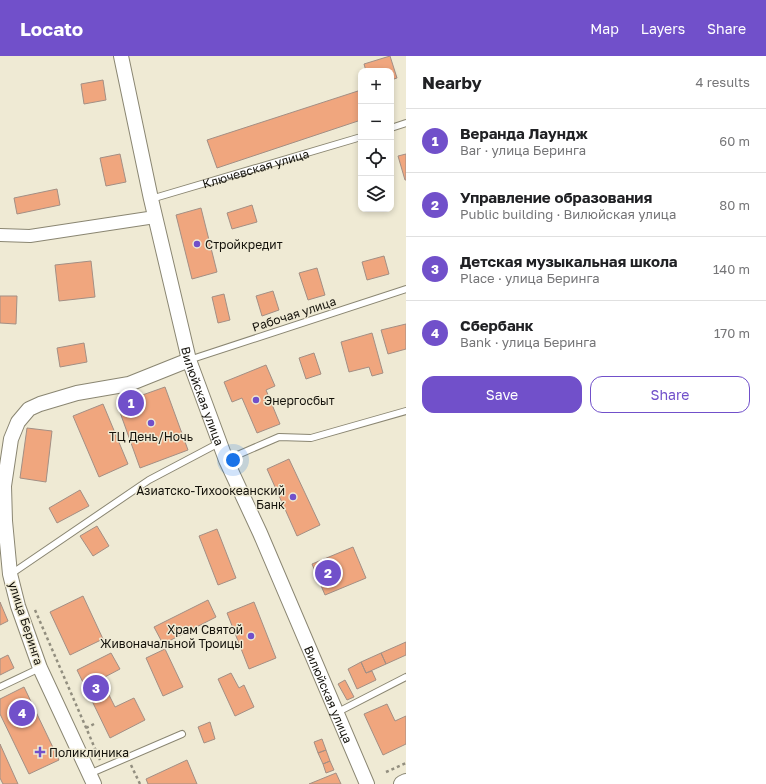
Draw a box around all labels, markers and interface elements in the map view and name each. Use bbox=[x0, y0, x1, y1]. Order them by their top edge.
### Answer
text: Locato bbox=[20, 17, 83, 40]
text: Map bbox=[590, 20, 619, 37]
text: Layers bbox=[641, 20, 685, 37]
text: Share bbox=[707, 20, 746, 37]
map controls bbox=[358, 68, 394, 212]
button: + bbox=[358, 68, 394, 104]
text: Nearby bbox=[422, 72, 482, 93]
text: 4 results bbox=[696, 74, 750, 90]
button: − bbox=[358, 104, 394, 140]
text: Веранда Лаундж bbox=[460, 124, 588, 142]
text: 1 bbox=[432, 133, 438, 149]
text: 60 m bbox=[719, 133, 750, 149]
button: locate bbox=[358, 140, 394, 176]
text: Bar · улица Беринга bbox=[460, 142, 586, 158]
street label: Ключевская улица bbox=[200, 145, 311, 191]
button: layers bbox=[358, 176, 394, 212]
text: Управление образования bbox=[460, 188, 652, 206]
text: 2 bbox=[431, 197, 439, 213]
text: 80 m bbox=[719, 197, 750, 213]
text: Public building · Вилюйская улица bbox=[460, 206, 676, 222]
place label: Стройкредит bbox=[205, 237, 283, 252]
marker: Стройкредит bbox=[192, 239, 202, 249]
text: Детская музыкальная школа bbox=[460, 252, 678, 270]
text: 3 bbox=[431, 261, 439, 277]
text: 140 m bbox=[713, 261, 750, 277]
text: Place · улица Беринга bbox=[460, 270, 600, 286]
street label: Рабочая улица bbox=[250, 293, 338, 335]
text: Сбербанк bbox=[460, 316, 533, 334]
text: 4 bbox=[431, 325, 439, 341]
text: 170 m bbox=[714, 325, 750, 341]
text: Bank · улица Беринга bbox=[460, 334, 596, 350]
street label: Вилюйская улица bbox=[179, 345, 227, 448]
button: Save bbox=[422, 376, 582, 413]
button: Share bbox=[590, 376, 750, 413]
pin: 1 bbox=[118, 388, 144, 418]
place label: Энергосбыт bbox=[264, 393, 335, 408]
marker: Энергосбыт bbox=[251, 395, 261, 405]
marker: ТЦ День/Ночь bbox=[146, 418, 156, 428]
place label: ТЦ День/Ночь bbox=[109, 429, 193, 444]
your location bbox=[223, 450, 243, 470]
place label: Азиатско-Тихоокеанский Банк bbox=[136, 483, 285, 512]
marker: Азиатско-Тихоокеанский Банк bbox=[288, 492, 298, 502]
pin: 2 bbox=[315, 558, 341, 588]
street label: улица Беринга bbox=[5, 579, 47, 667]
place label: Храм Святой Живоначальной Троицы bbox=[100, 622, 243, 651]
marker: Храм Святой Живоначальной Троицы bbox=[246, 631, 256, 641]
street label: Вилюйская улица bbox=[301, 643, 356, 745]
pin: 3 bbox=[83, 673, 109, 703]
pin: 4 bbox=[9, 698, 35, 728]
place label: Поликлиника bbox=[49, 745, 129, 760]
marker: Поликлиника bbox=[34, 746, 46, 758]

